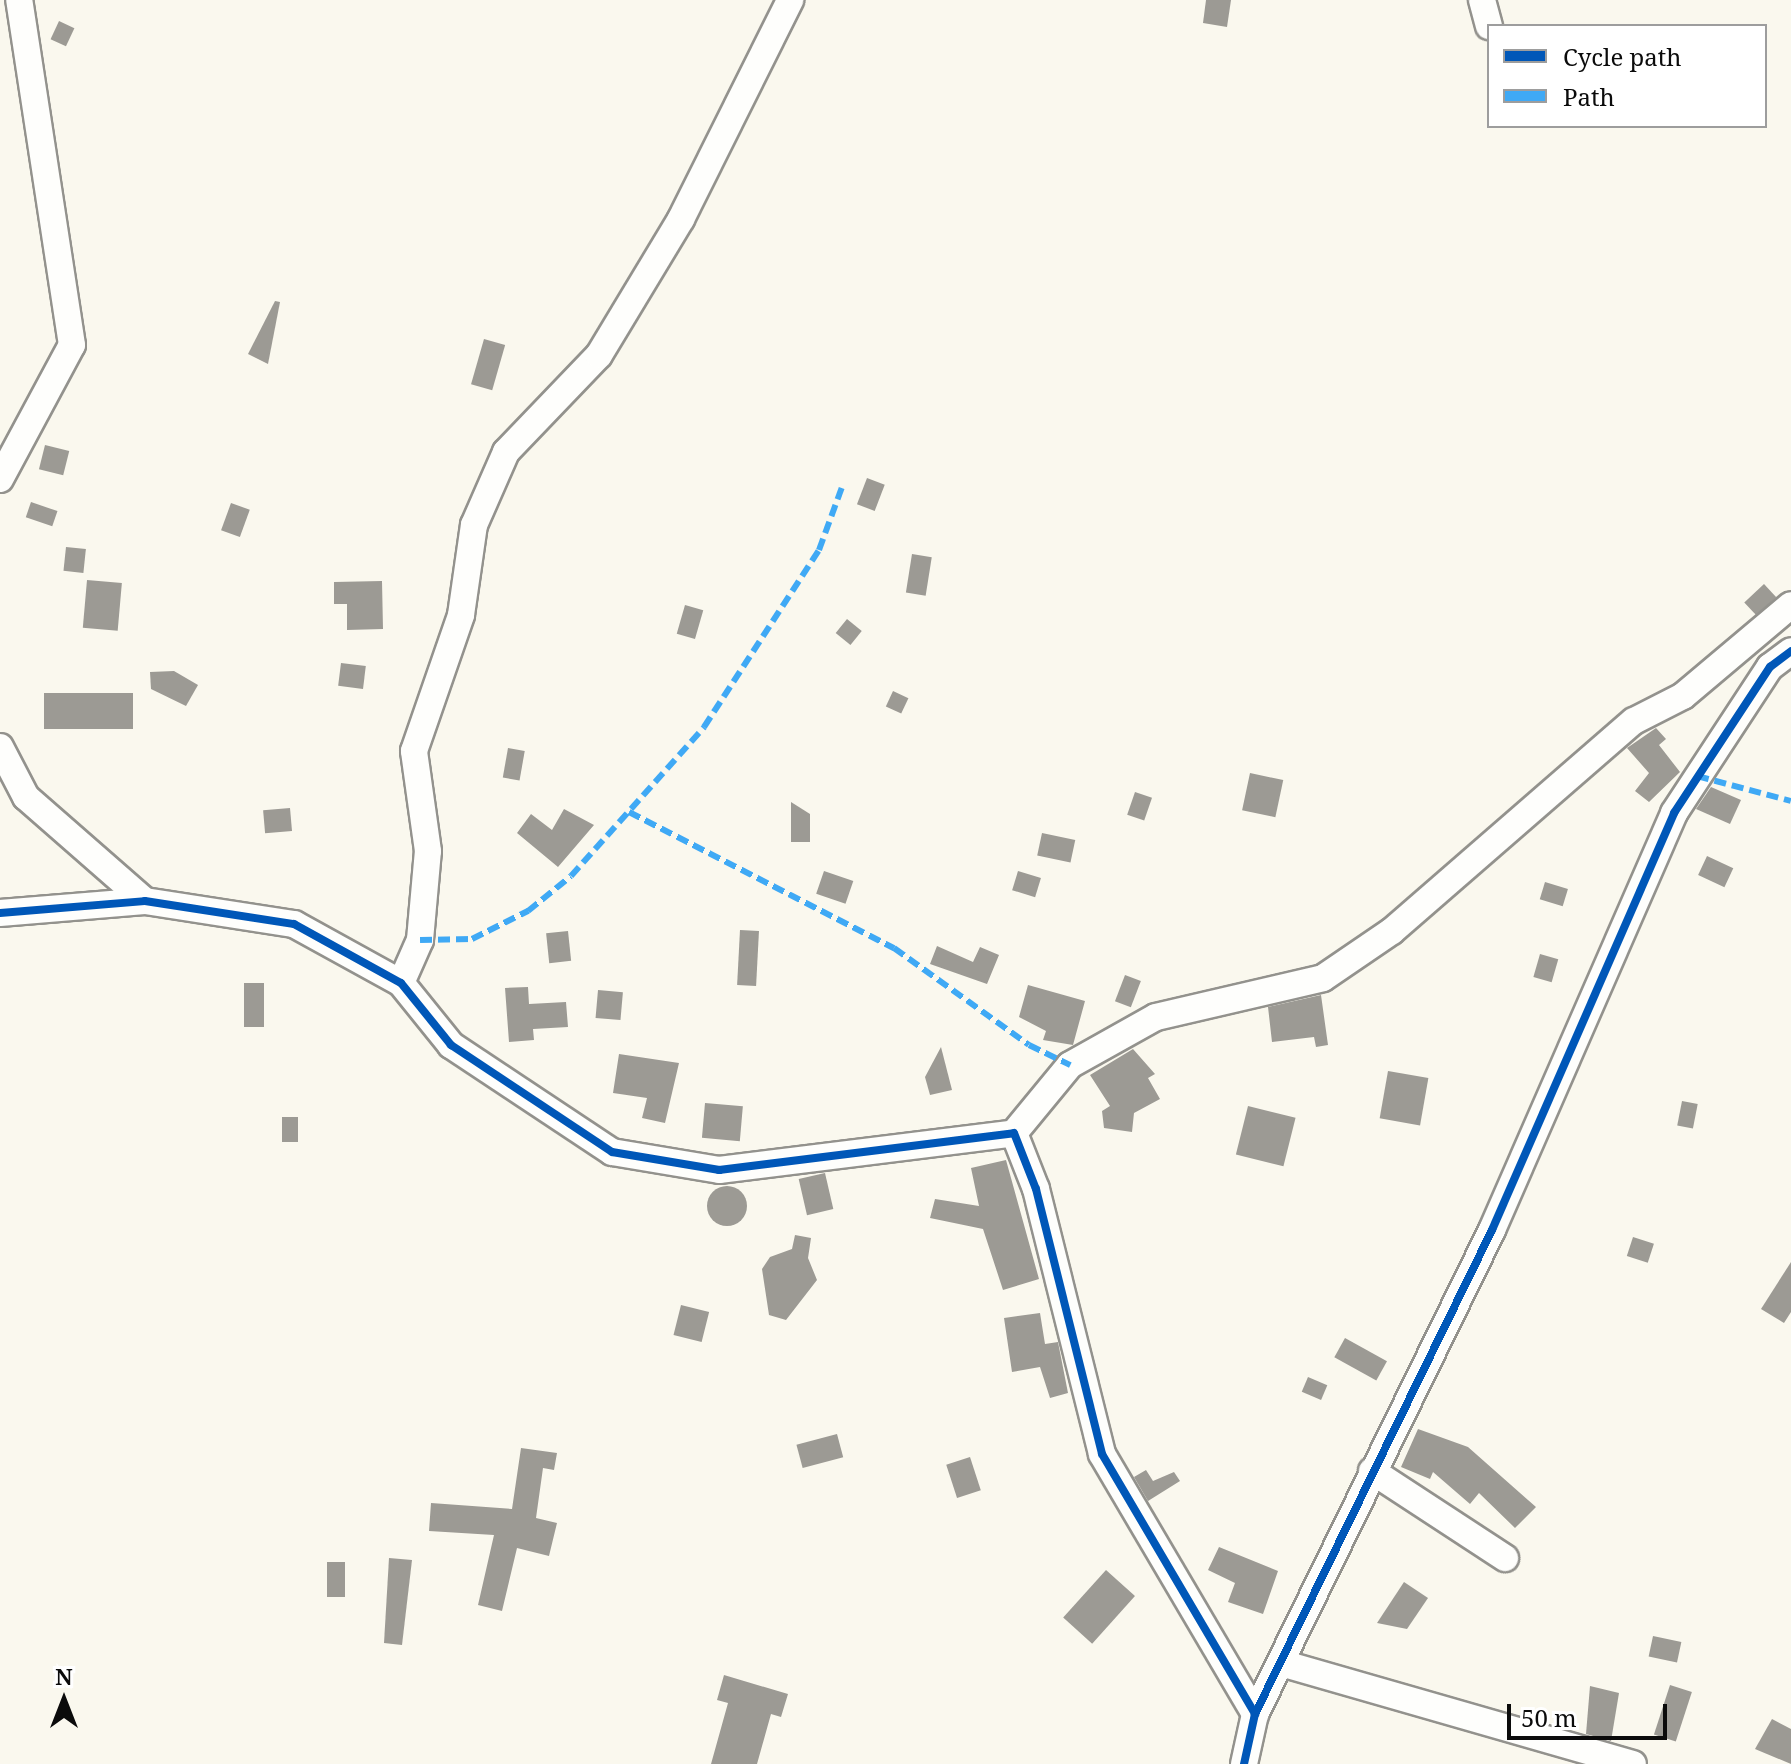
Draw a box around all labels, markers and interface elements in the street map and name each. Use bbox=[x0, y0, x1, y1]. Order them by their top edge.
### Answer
legend bbox=[1487, 24, 1767, 128]
text: Cycle path bbox=[1563, 40, 1682, 73]
text: Path bbox=[1563, 80, 1615, 113]
north arrow bbox=[24, 1660, 104, 1740]
text: N bbox=[55, 1661, 73, 1691]
scale bar bbox=[1511, 1688, 1671, 1738]
text: 50 m bbox=[1521, 1701, 1577, 1734]

